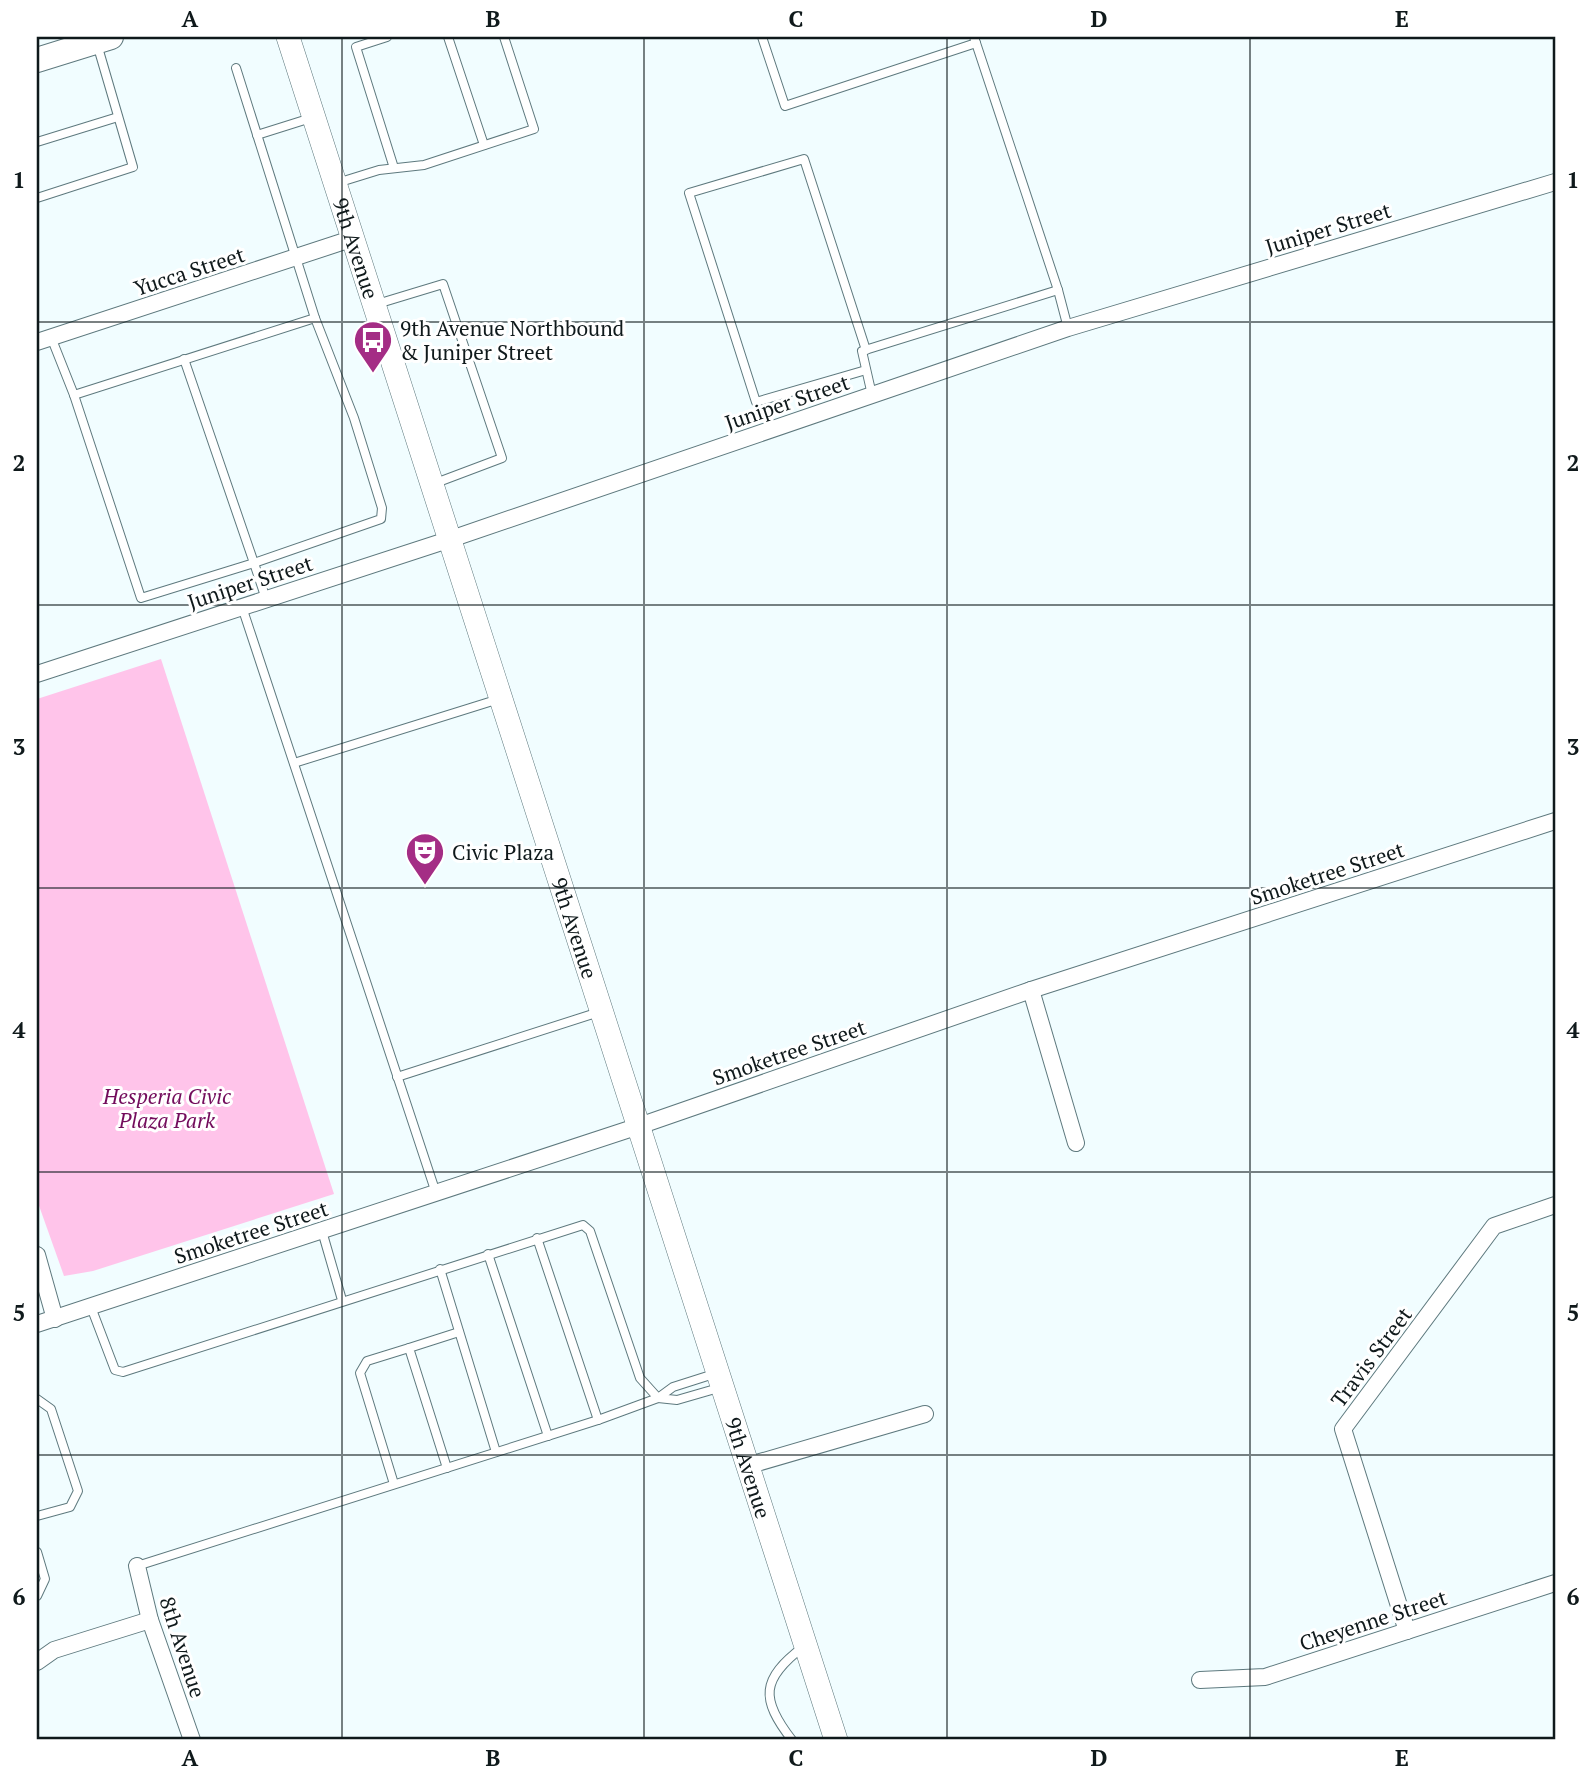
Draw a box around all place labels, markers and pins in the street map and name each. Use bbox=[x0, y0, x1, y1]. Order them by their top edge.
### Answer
place label: 9th Avenue Northbound & Juniper Street bbox=[400, 314, 625, 366]
bus stop icon: 9th Avenue Northbound & Juniper Street bbox=[352, 319, 394, 374]
theatre icon: Civic Plaza bbox=[404, 831, 446, 886]
place label: Civic Plaza bbox=[452, 838, 554, 866]

